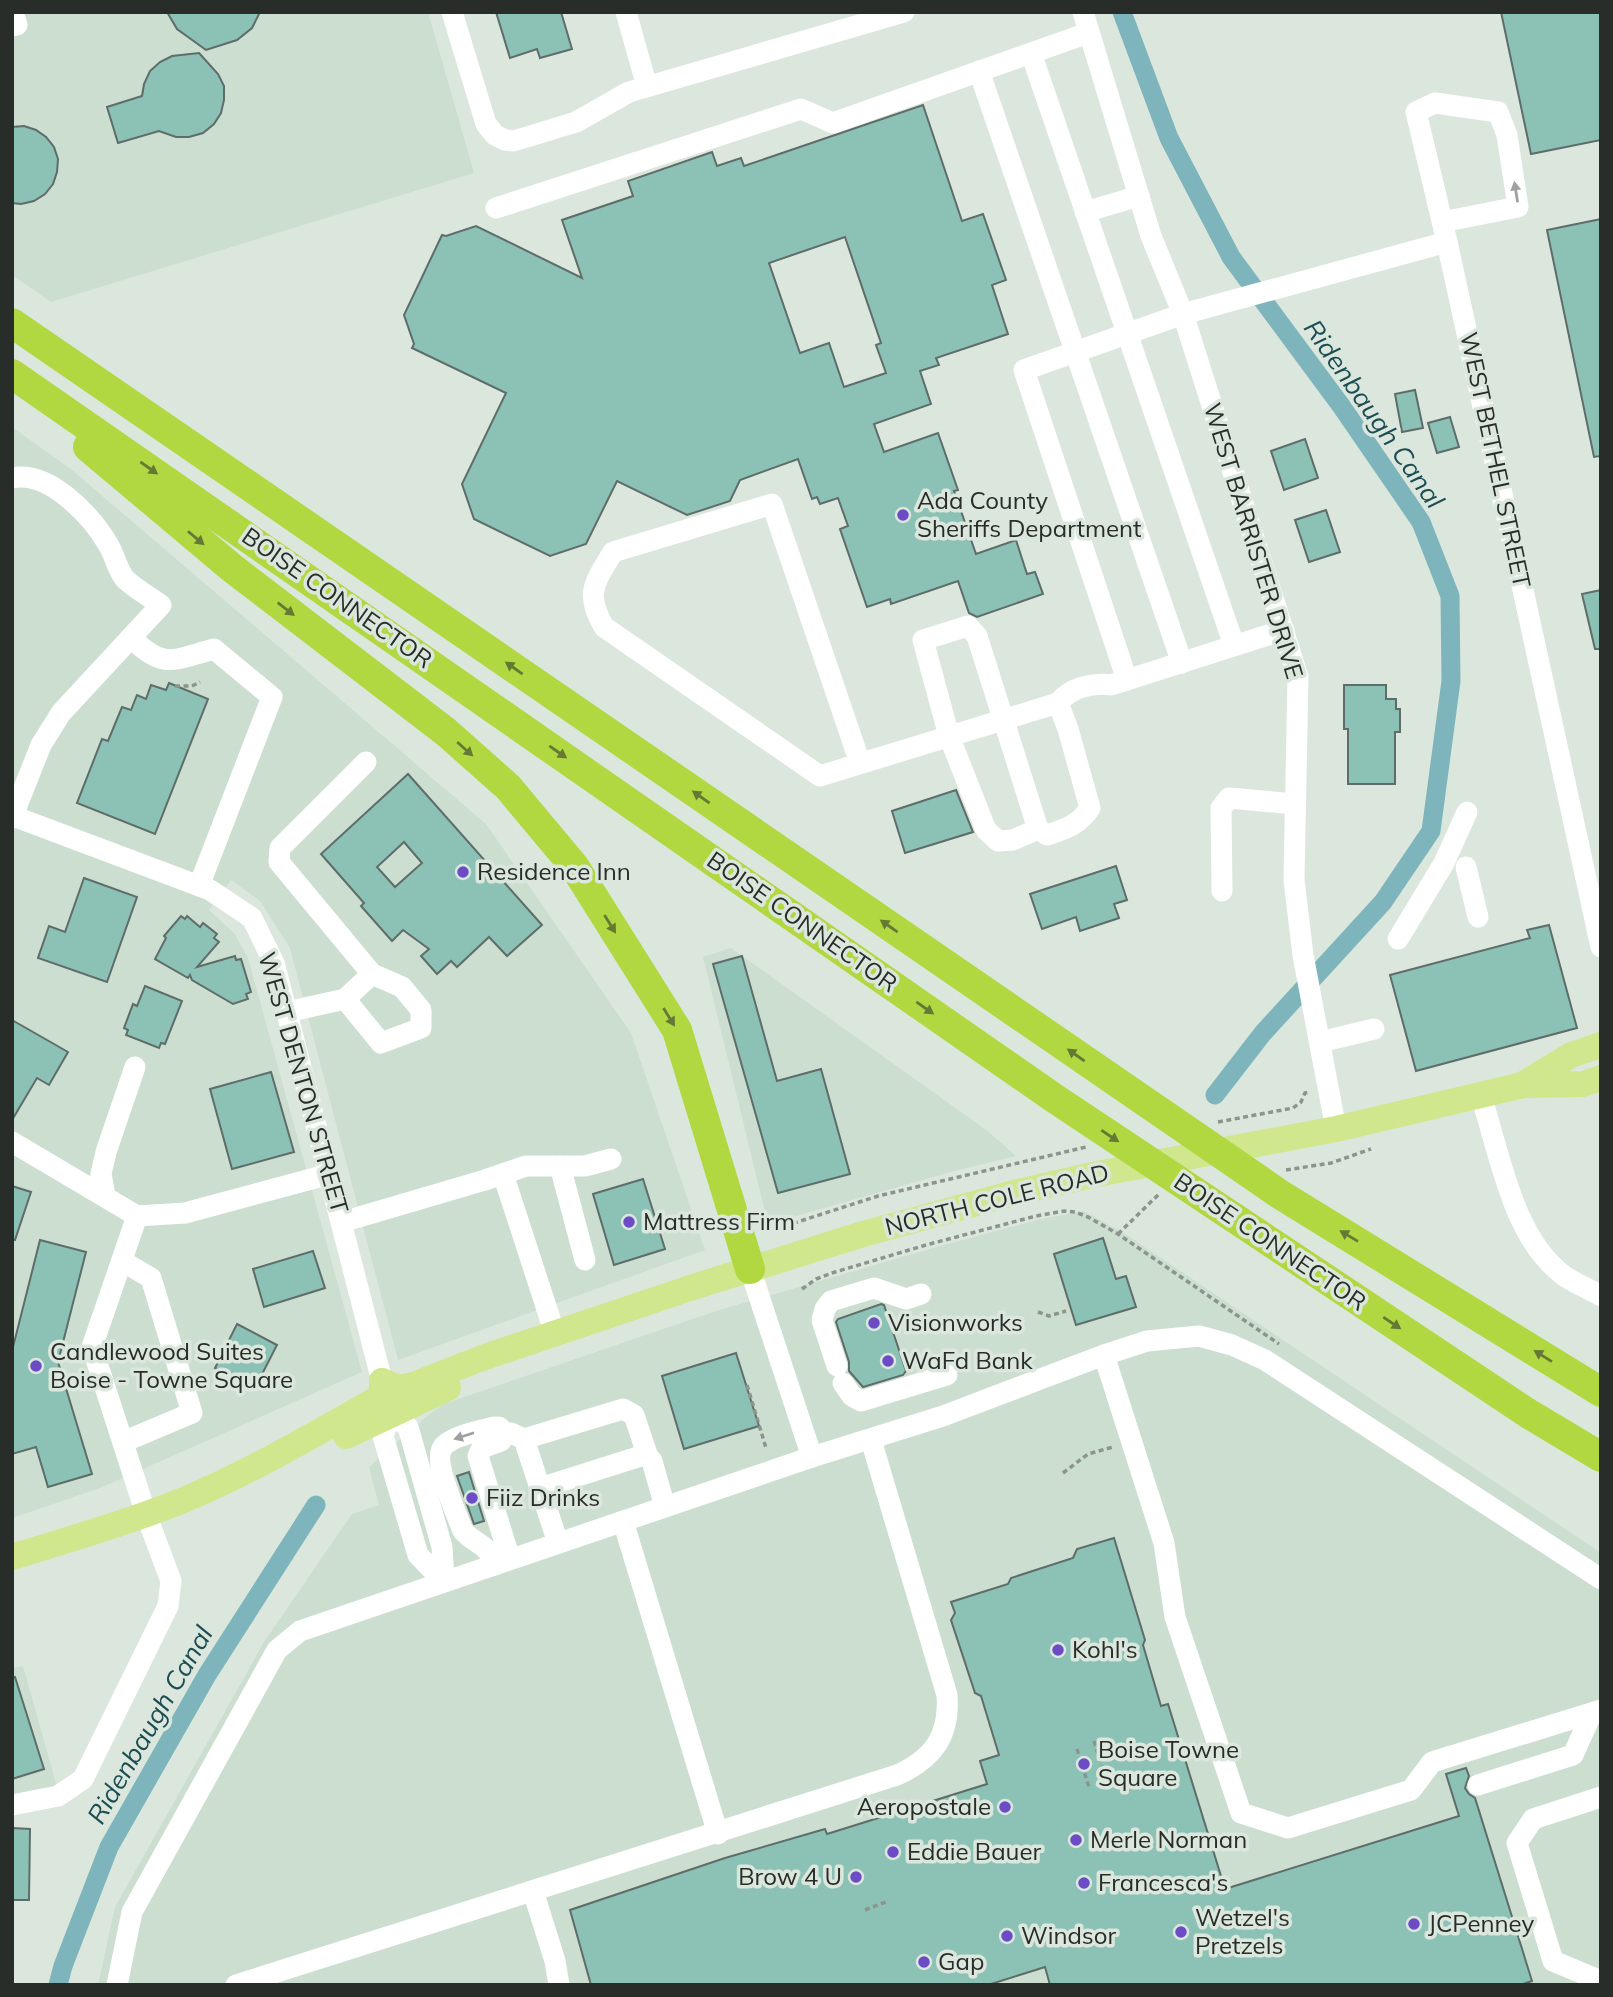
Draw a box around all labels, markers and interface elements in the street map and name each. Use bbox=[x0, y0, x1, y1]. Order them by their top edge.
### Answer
one-way arrow bbox=[1510, 181, 1521, 203]
water label: Ridenbaugh Canal bbox=[1297, 313, 1452, 515]
street label: WEST BETHEL STREET bbox=[1454, 329, 1538, 591]
street label: WEST BARRISTER DRIVE bbox=[1198, 399, 1310, 682]
one-way arrow bbox=[140, 461, 158, 475]
place label: Ada County Sheriffs Department bbox=[917, 485, 1142, 543]
marker: Ada County Sheriffs Department bbox=[895, 507, 911, 523]
street label: BOISE CONNECTOR bbox=[237, 520, 439, 674]
one-way arrow bbox=[187, 530, 205, 545]
one-way arrow bbox=[277, 602, 295, 617]
one-way arrow bbox=[505, 661, 523, 675]
one-way arrow bbox=[457, 741, 474, 757]
one-way arrow bbox=[548, 745, 567, 758]
one-way arrow bbox=[692, 790, 710, 804]
street label: BOISE CONNECTOR bbox=[702, 844, 904, 998]
place label: Residence Inn bbox=[477, 856, 631, 886]
marker: Residence Inn bbox=[455, 864, 471, 880]
one-way arrow bbox=[603, 914, 616, 933]
one-way arrow bbox=[880, 919, 898, 933]
street label: WEST DENTON STREET bbox=[252, 949, 356, 1217]
one-way arrow bbox=[916, 1001, 934, 1015]
one-way arrow bbox=[662, 1008, 675, 1027]
one-way arrow bbox=[1067, 1048, 1085, 1062]
one-way arrow bbox=[1101, 1129, 1120, 1142]
street label: NORTH COLE ROAD bbox=[882, 1157, 1112, 1241]
street label: BOISE CONNECTOR bbox=[1169, 1166, 1372, 1317]
place label: Mattress Firm bbox=[643, 1206, 795, 1236]
marker: Mattress Firm bbox=[621, 1214, 637, 1230]
one-way arrow bbox=[1340, 1230, 1359, 1243]
place label: Visionworks bbox=[888, 1307, 1023, 1337]
marker: Visionworks bbox=[866, 1315, 882, 1331]
one-way arrow bbox=[1382, 1317, 1402, 1330]
place label: Candlewood Suites Boise - Towne Square bbox=[50, 1336, 293, 1394]
place label: WaFd Bank bbox=[902, 1345, 1033, 1375]
one-way arrow bbox=[1533, 1350, 1552, 1363]
marker: WaFd Bank bbox=[880, 1353, 896, 1369]
marker: Candlewood Suites Boise - Towne Square bbox=[28, 1358, 44, 1374]
one-way arrow bbox=[453, 1431, 474, 1442]
place label: Fiiz Drinks bbox=[486, 1482, 600, 1512]
marker: Fiiz Drinks bbox=[464, 1490, 480, 1506]
water label: Ridenbaugh Canal bbox=[80, 1619, 220, 1830]
place label: Kohl's bbox=[1072, 1634, 1138, 1664]
marker: Kohl's bbox=[1050, 1642, 1066, 1658]
place label: Boise Towne Square bbox=[1098, 1734, 1239, 1792]
marker: Boise Towne Square bbox=[1076, 1756, 1092, 1772]
place label: Aeropostale bbox=[857, 1791, 991, 1821]
marker: Aeropostale bbox=[997, 1799, 1013, 1815]
place label: Merle Norman bbox=[1090, 1824, 1247, 1854]
marker: Merle Norman bbox=[1068, 1832, 1084, 1848]
place label: Eddie Bauer bbox=[907, 1836, 1041, 1866]
marker: Eddie Bauer bbox=[885, 1844, 901, 1860]
place label: Brow 4 U bbox=[738, 1861, 842, 1891]
place label: Francesca's bbox=[1098, 1867, 1228, 1897]
marker: Brow 4 U bbox=[848, 1869, 864, 1885]
marker: Francesca's bbox=[1076, 1875, 1092, 1891]
place label: Wetzel's Pretzels bbox=[1195, 1902, 1290, 1960]
place label: JCPenney bbox=[1428, 1908, 1534, 1938]
marker: JCPenney bbox=[1406, 1916, 1422, 1932]
place label: Windsor bbox=[1021, 1920, 1116, 1950]
marker: Wetzel's Pretzels bbox=[1173, 1924, 1189, 1940]
marker: Windsor bbox=[999, 1928, 1015, 1944]
place label: Gap bbox=[938, 1946, 984, 1976]
marker: Gap bbox=[916, 1954, 932, 1970]

